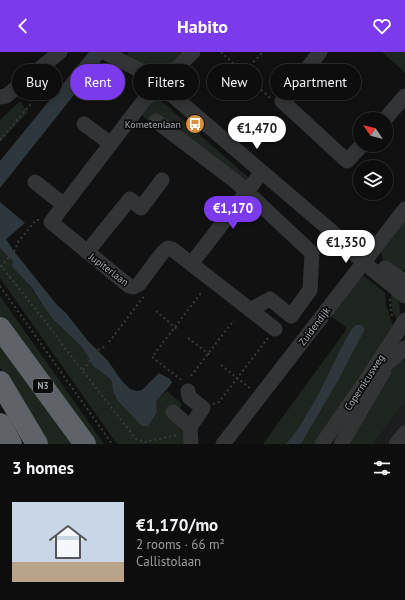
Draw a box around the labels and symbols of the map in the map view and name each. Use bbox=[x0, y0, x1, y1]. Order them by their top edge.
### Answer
north arrow bbox=[353, 112, 393, 152]
bus stop icon: Kometenlaan bbox=[184, 113, 206, 135]
pin: €1,470 bbox=[224, 116, 290, 150]
place label: Kometenlaan bbox=[125, 118, 181, 131]
pin: €1,170 bbox=[200, 196, 266, 230]
pin: €1,350 bbox=[313, 230, 379, 264]
street label: Jupiterlaan bbox=[85, 250, 131, 289]
street label: Zuidendijk bbox=[296, 304, 333, 348]
street label: Copernicusweg bbox=[341, 352, 387, 413]
road number: N3 bbox=[33, 379, 53, 393]

